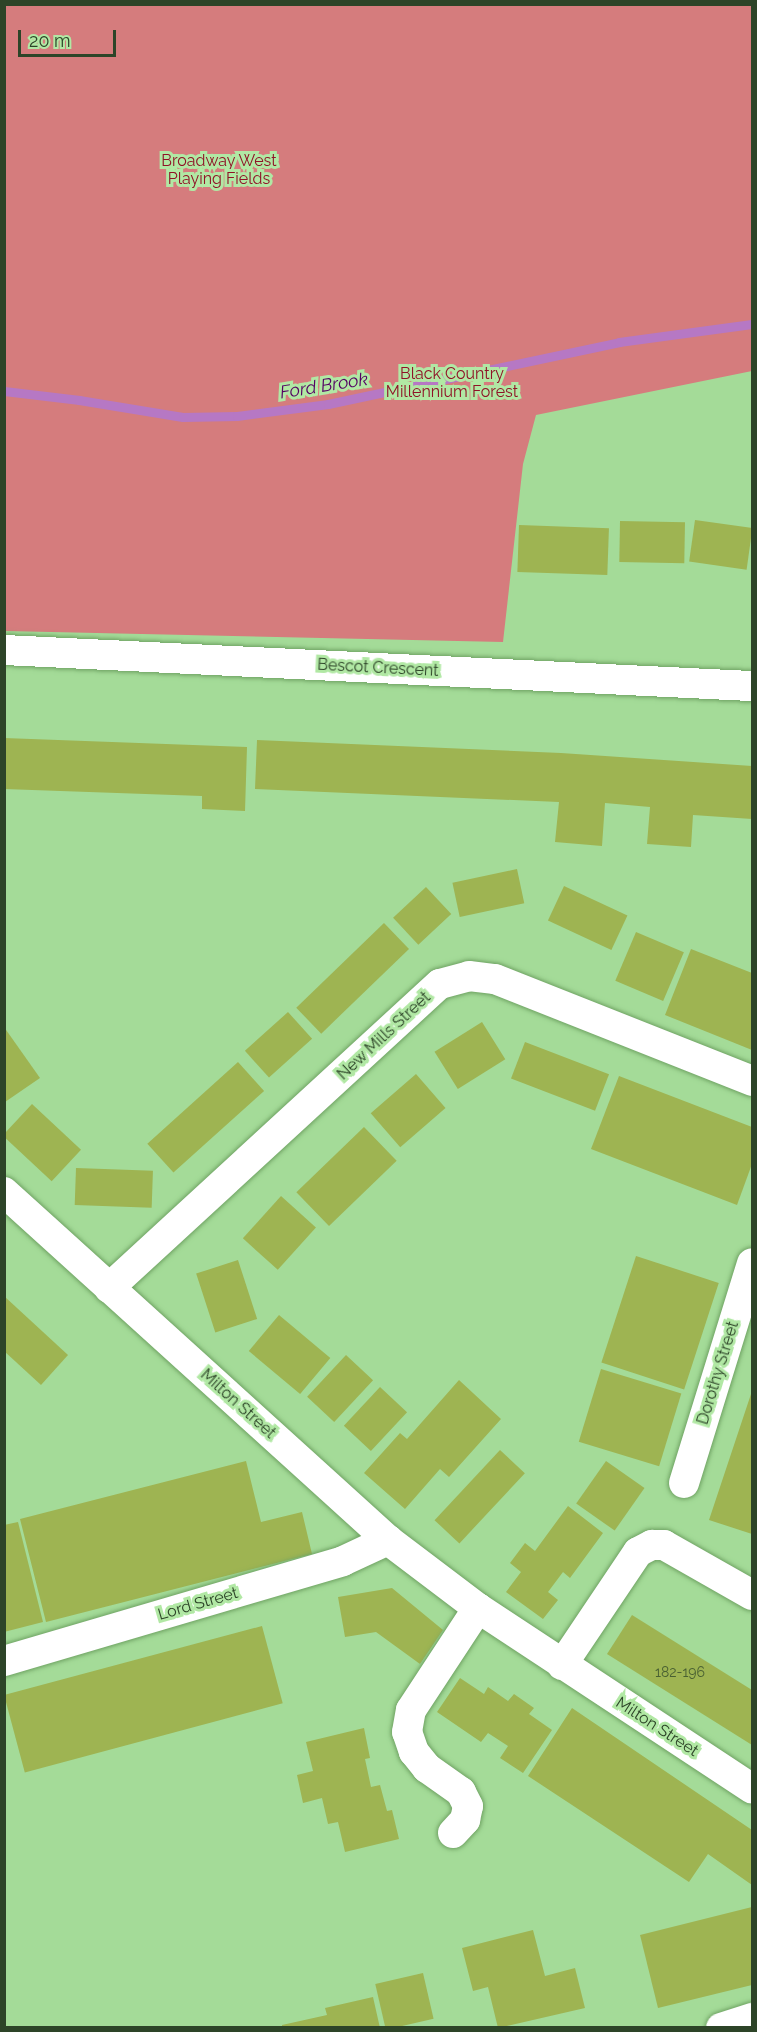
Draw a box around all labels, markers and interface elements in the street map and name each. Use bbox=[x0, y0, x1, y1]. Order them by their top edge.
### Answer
scale bar bbox=[21, 18, 118, 56]
text: 20 m bbox=[29, 30, 71, 51]
park label: Broadway West Playing Fields bbox=[161, 151, 277, 189]
park label: Black Country Millennium Forest bbox=[386, 364, 518, 402]
water label: Ford Brook bbox=[278, 368, 370, 404]
street label: Bescot Crescent bbox=[317, 655, 439, 681]
street label: New Mills Street bbox=[333, 988, 435, 1084]
street label: Dorothy Street bbox=[693, 1319, 743, 1427]
street label: Milton Street bbox=[197, 1365, 279, 1443]
street label: Lord Street bbox=[156, 1583, 240, 1625]
house number: 182-196 bbox=[655, 1664, 705, 1680]
street label: Milton Street bbox=[612, 1693, 702, 1761]

